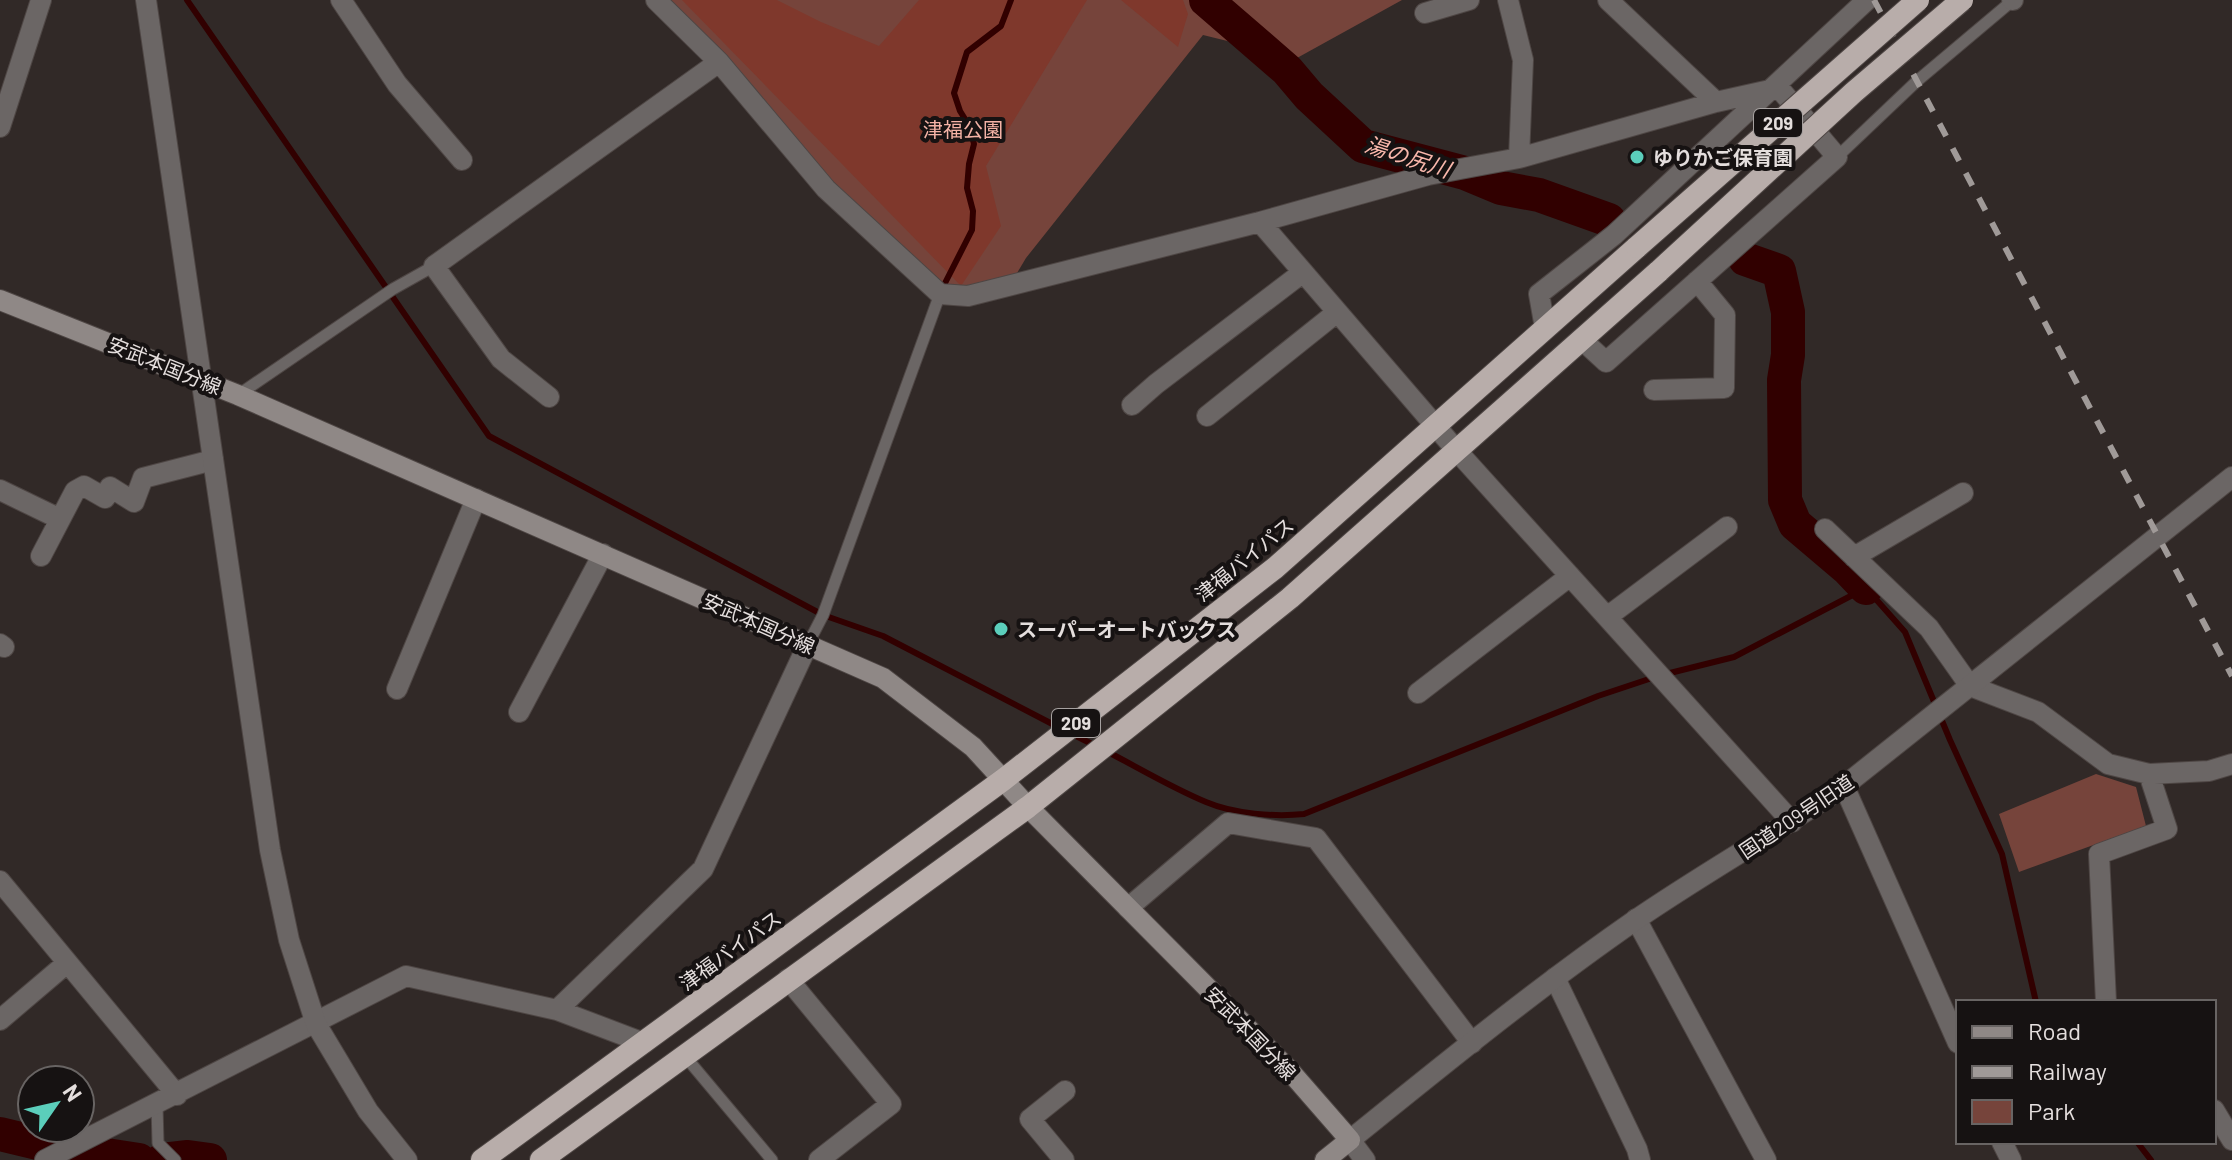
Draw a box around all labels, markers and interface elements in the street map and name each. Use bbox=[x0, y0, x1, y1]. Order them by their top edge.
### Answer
road number: 209 bbox=[1754, 109, 1802, 137]
park label: 津福公園 bbox=[923, 117, 1003, 141]
water label: 湯の尻川 bbox=[1362, 130, 1456, 183]
place label: ゆりかご保育園 bbox=[1653, 145, 1793, 169]
marker: ゆりかご保育園 bbox=[1628, 148, 1646, 166]
street label: 安武本国分線 bbox=[105, 331, 225, 399]
street label: 津福バイパス bbox=[1190, 512, 1298, 606]
street label: 安武本国分線 bbox=[699, 588, 819, 658]
place label: スーパーオートバックス bbox=[1017, 617, 1236, 641]
marker: スーパーオートバックス bbox=[992, 620, 1010, 638]
road number: 209 bbox=[1052, 709, 1100, 737]
street label: 国道209号旧道 bbox=[1734, 769, 1858, 863]
street label: 津福バイパス bbox=[675, 905, 785, 995]
street label: 安武本国分線 bbox=[1201, 982, 1301, 1084]
legend bbox=[1956, 1000, 2216, 1144]
text: Road bbox=[2028, 1016, 2081, 1045]
text: Railway bbox=[2028, 1056, 2107, 1085]
north arrow bbox=[16, 1064, 96, 1144]
text: N bbox=[59, 1079, 88, 1106]
text: Park bbox=[2028, 1096, 2075, 1125]

